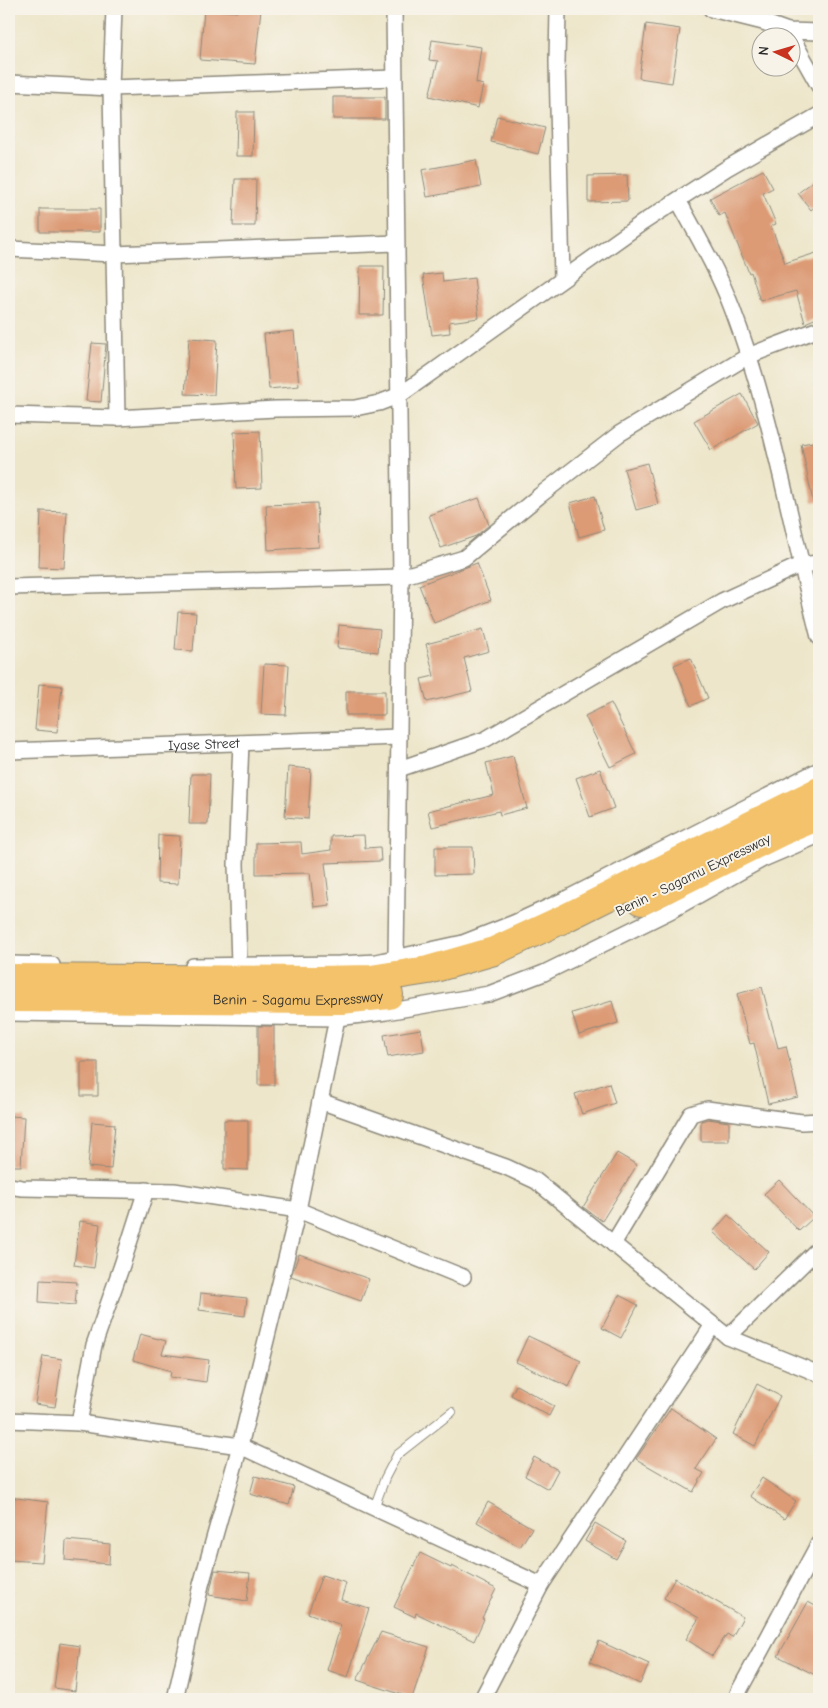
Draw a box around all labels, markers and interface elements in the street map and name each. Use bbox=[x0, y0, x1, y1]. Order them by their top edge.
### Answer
north arrow bbox=[750, 28, 800, 78]
text: N bbox=[755, 46, 772, 56]
street label: Iyase Street bbox=[168, 734, 241, 754]
street label: Benin - Sagamu Expressway bbox=[613, 830, 774, 920]
street label: Benin - Sagamu Expressway bbox=[213, 987, 385, 1009]

